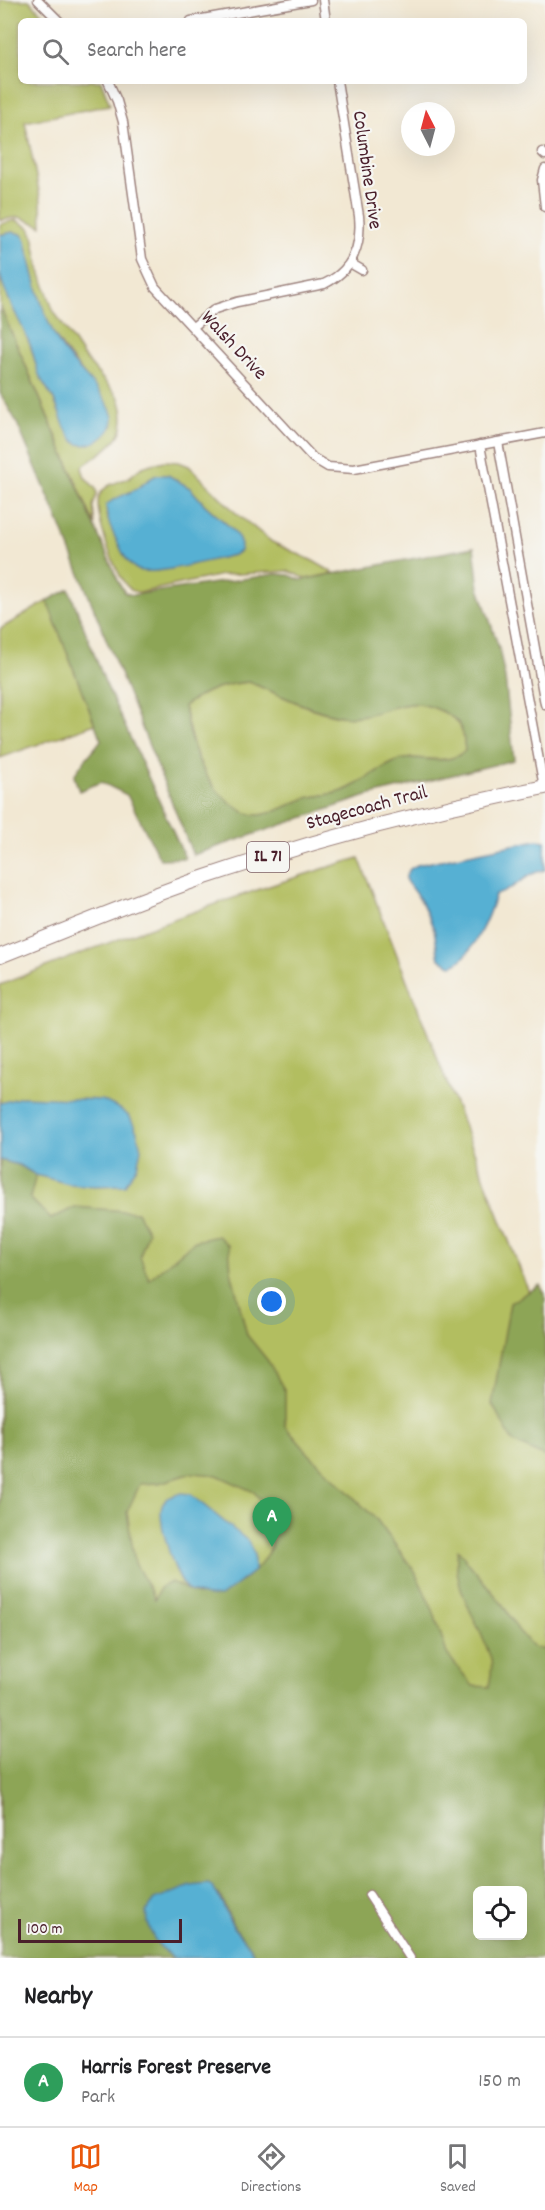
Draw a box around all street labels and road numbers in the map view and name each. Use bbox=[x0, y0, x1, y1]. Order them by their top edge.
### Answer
street label: Columbine Drive bbox=[344, 109, 388, 231]
street label: Walsh Drive bbox=[193, 305, 273, 387]
street label: Stagecoach Trail bbox=[303, 779, 431, 839]
road number: IL 71 bbox=[247, 842, 289, 872]

